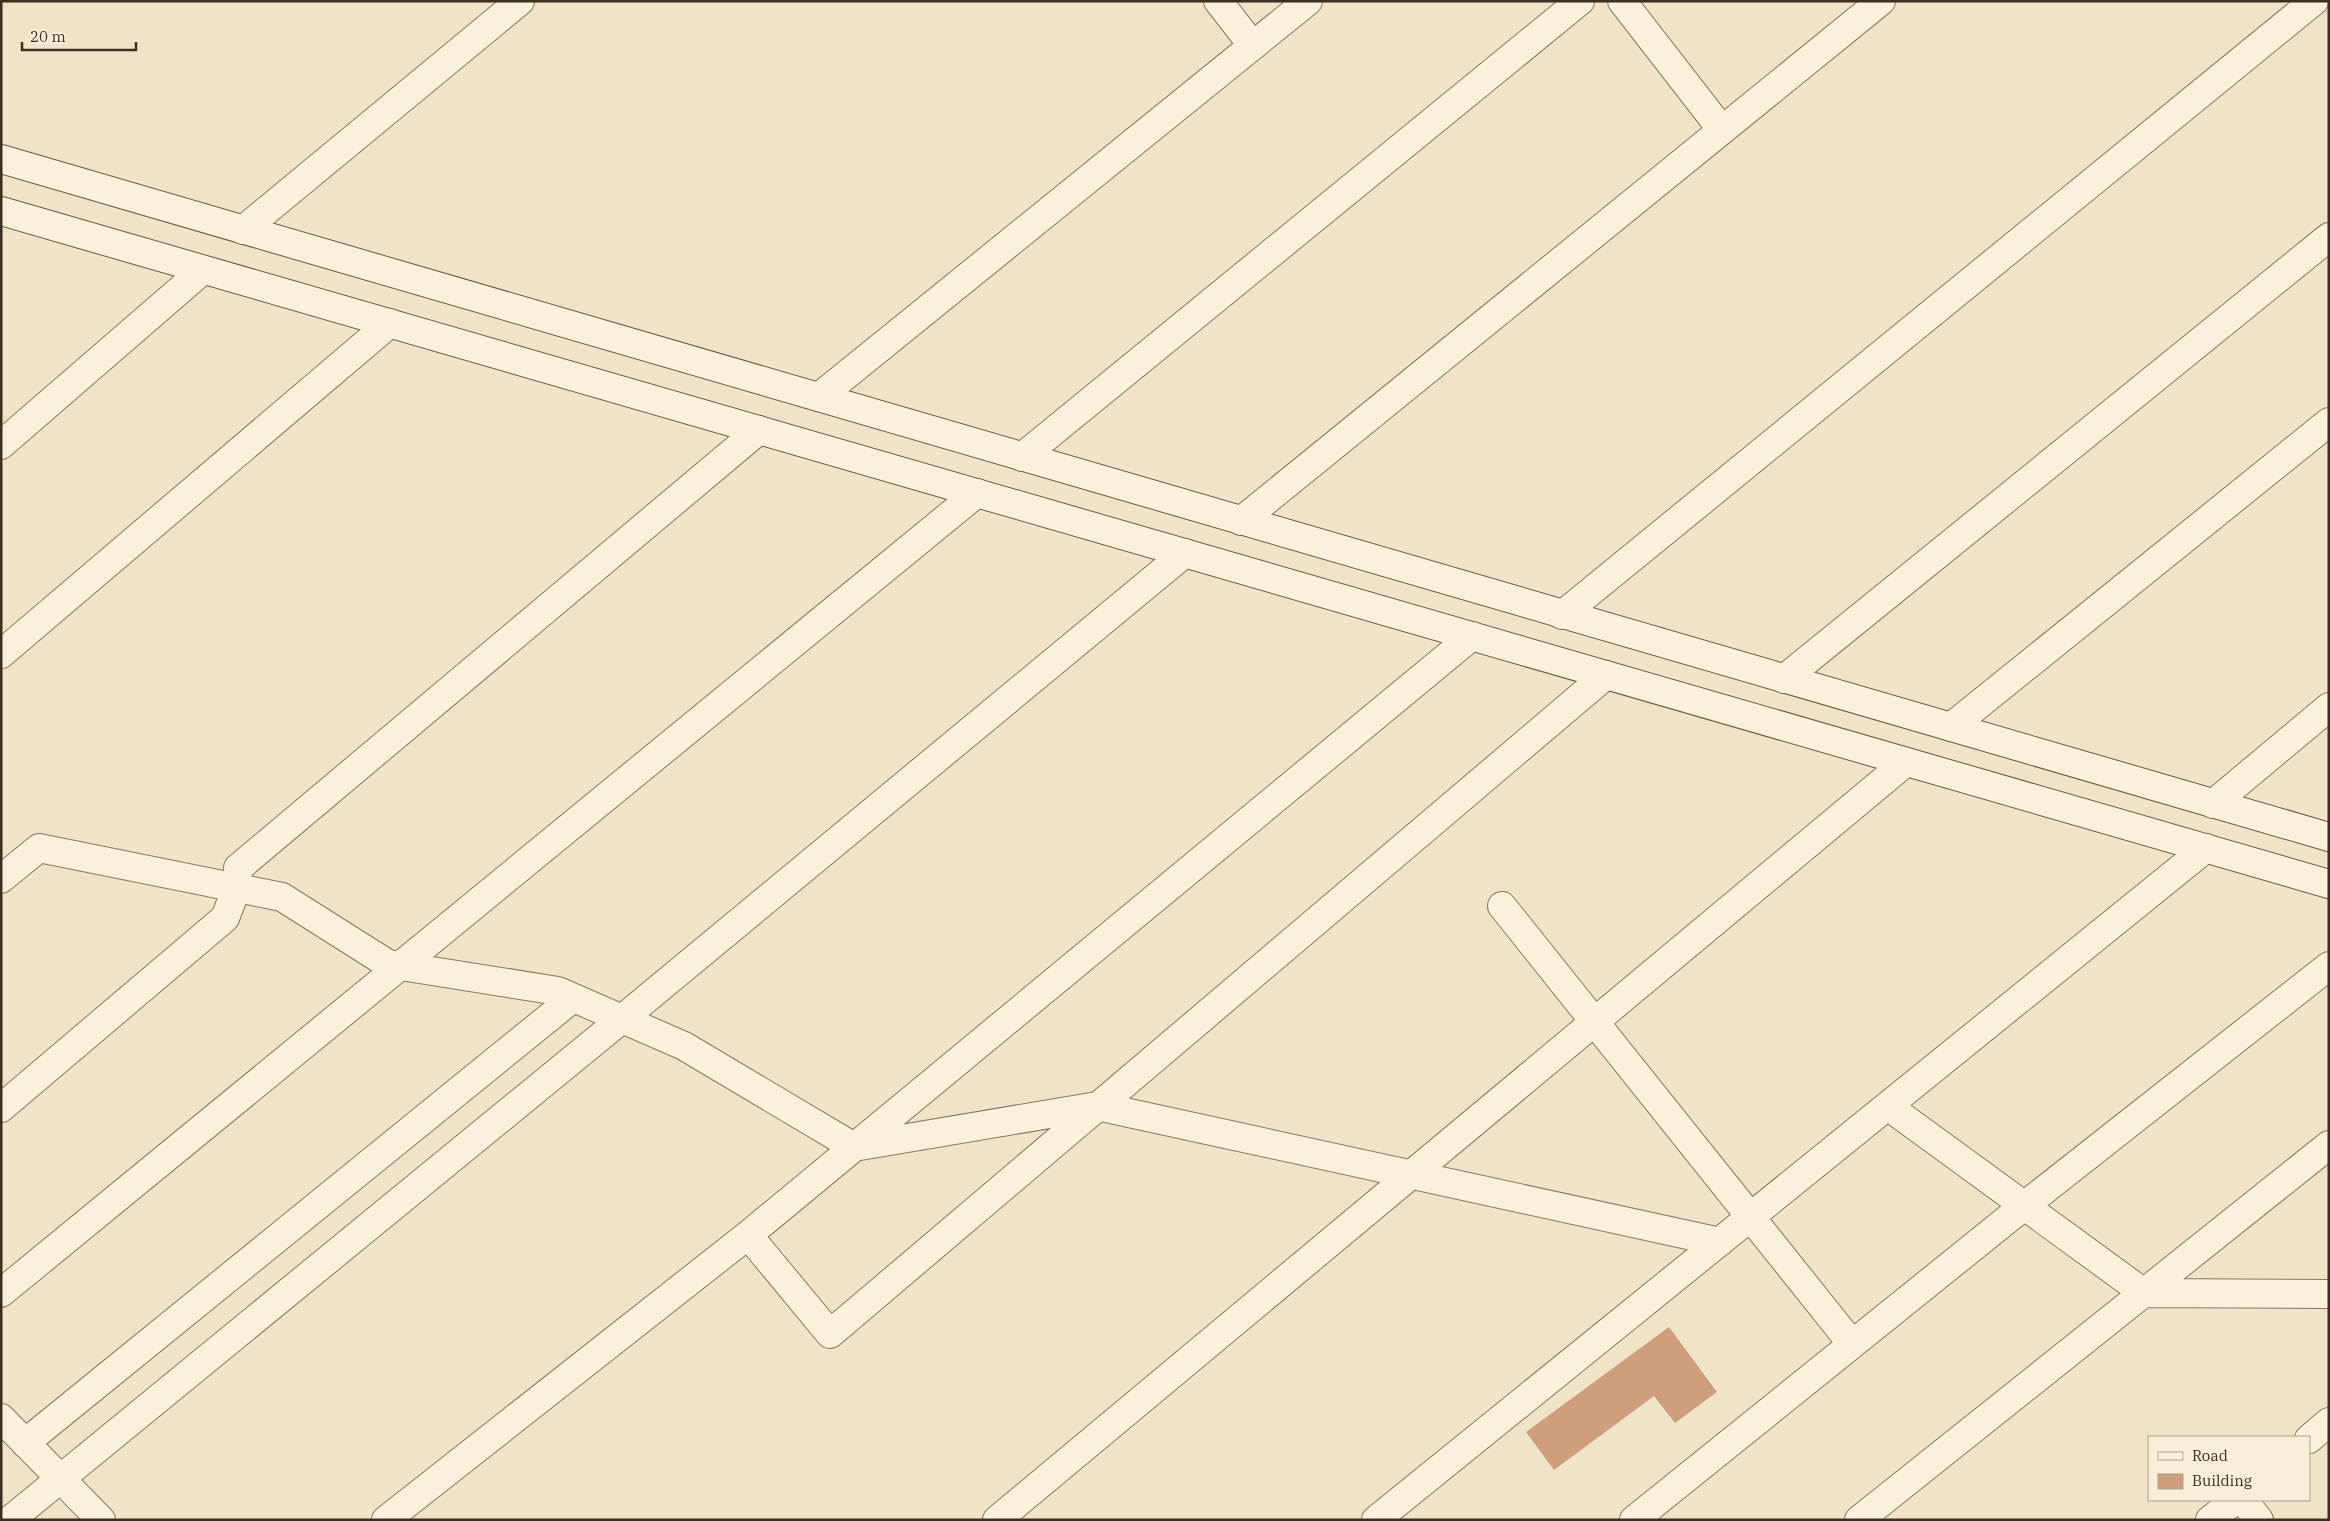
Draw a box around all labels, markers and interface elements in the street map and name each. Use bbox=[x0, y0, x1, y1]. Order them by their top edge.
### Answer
scale bar bbox=[22, 20, 136, 52]
text: 20 m bbox=[30, 27, 66, 46]
legend bbox=[2148, 1436, 2310, 1501]
text: Road bbox=[2192, 1446, 2228, 1465]
text: Building bbox=[2192, 1471, 2252, 1490]

